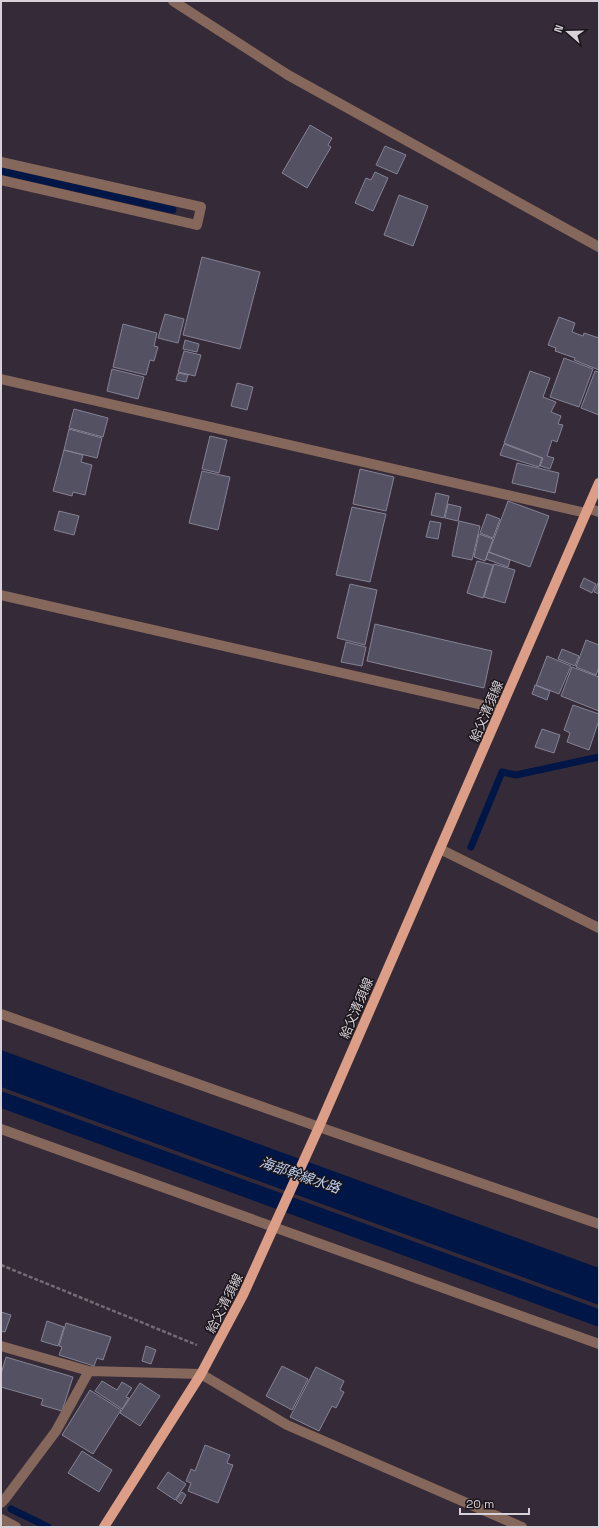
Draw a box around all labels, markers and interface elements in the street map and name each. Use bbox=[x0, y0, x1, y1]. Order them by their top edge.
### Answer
north arrow bbox=[548, 12, 588, 52]
text: N bbox=[551, 23, 566, 34]
street label: 給父清須線 bbox=[466, 678, 507, 744]
street label: 給父清須線 bbox=[336, 975, 377, 1041]
water label: 海部幹線水路 bbox=[257, 1153, 344, 1198]
street label: 給父清須線 bbox=[202, 1270, 247, 1336]
scale bar bbox=[460, 1490, 529, 1516]
text: 20 m bbox=[466, 1496, 494, 1512]

